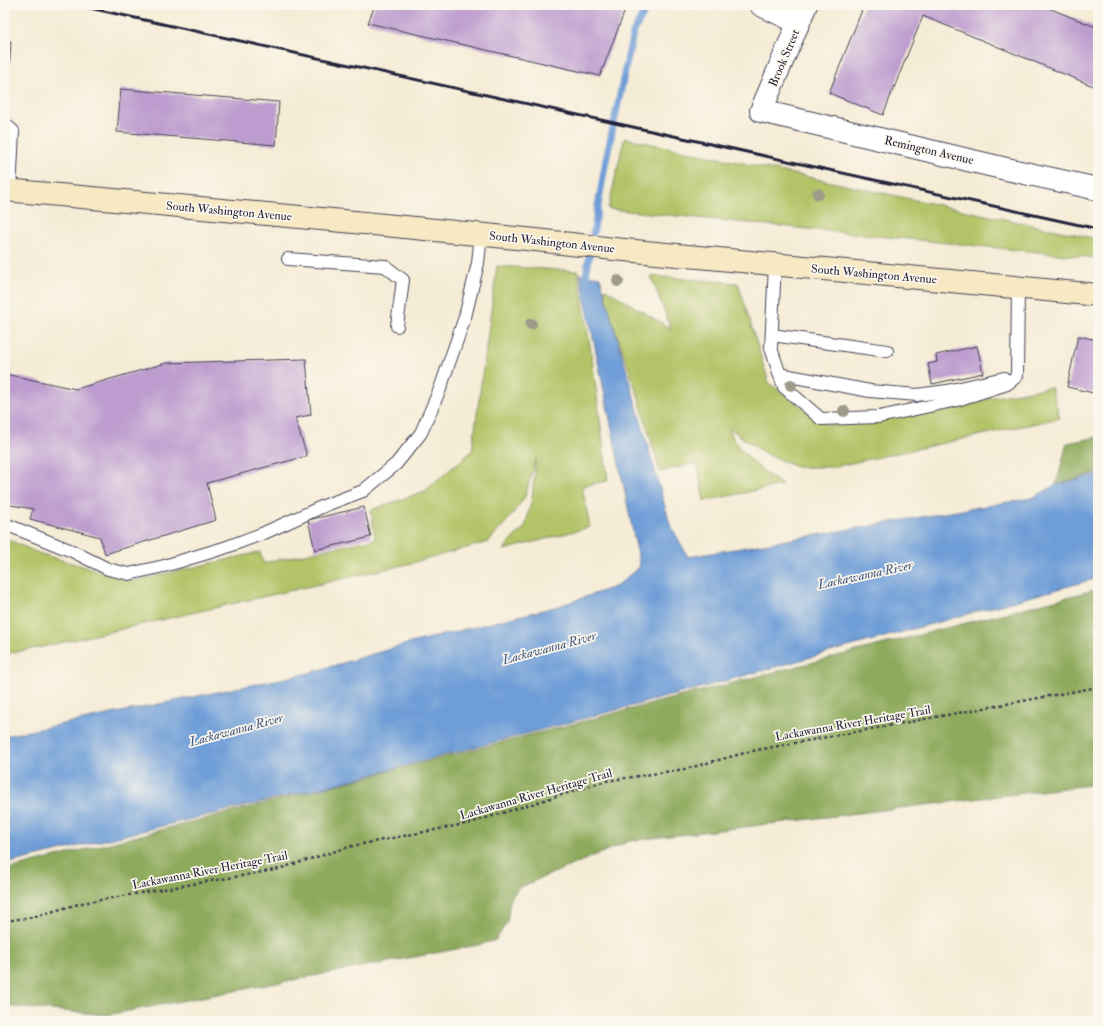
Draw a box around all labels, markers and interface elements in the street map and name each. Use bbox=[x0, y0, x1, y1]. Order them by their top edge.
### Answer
street label: Brook Street bbox=[766, 27, 803, 89]
street label: Remington Avenue bbox=[883, 133, 975, 168]
street label: South Washington Avenue bbox=[165, 199, 292, 224]
street label: South Washington Avenue bbox=[488, 228, 615, 257]
street label: South Washington Avenue bbox=[810, 262, 937, 287]
water label: Lackawanna River bbox=[815, 557, 915, 593]
water label: Lackawanna River bbox=[500, 627, 599, 668]
street label: Lackawanna River Heritage Trail bbox=[774, 702, 932, 745]
water label: Lackawanna River bbox=[187, 709, 286, 750]
street label: Lackawanna River Heritage Trail bbox=[458, 766, 614, 823]
street label: Lackawanna River Heritage Trail bbox=[131, 848, 289, 893]

